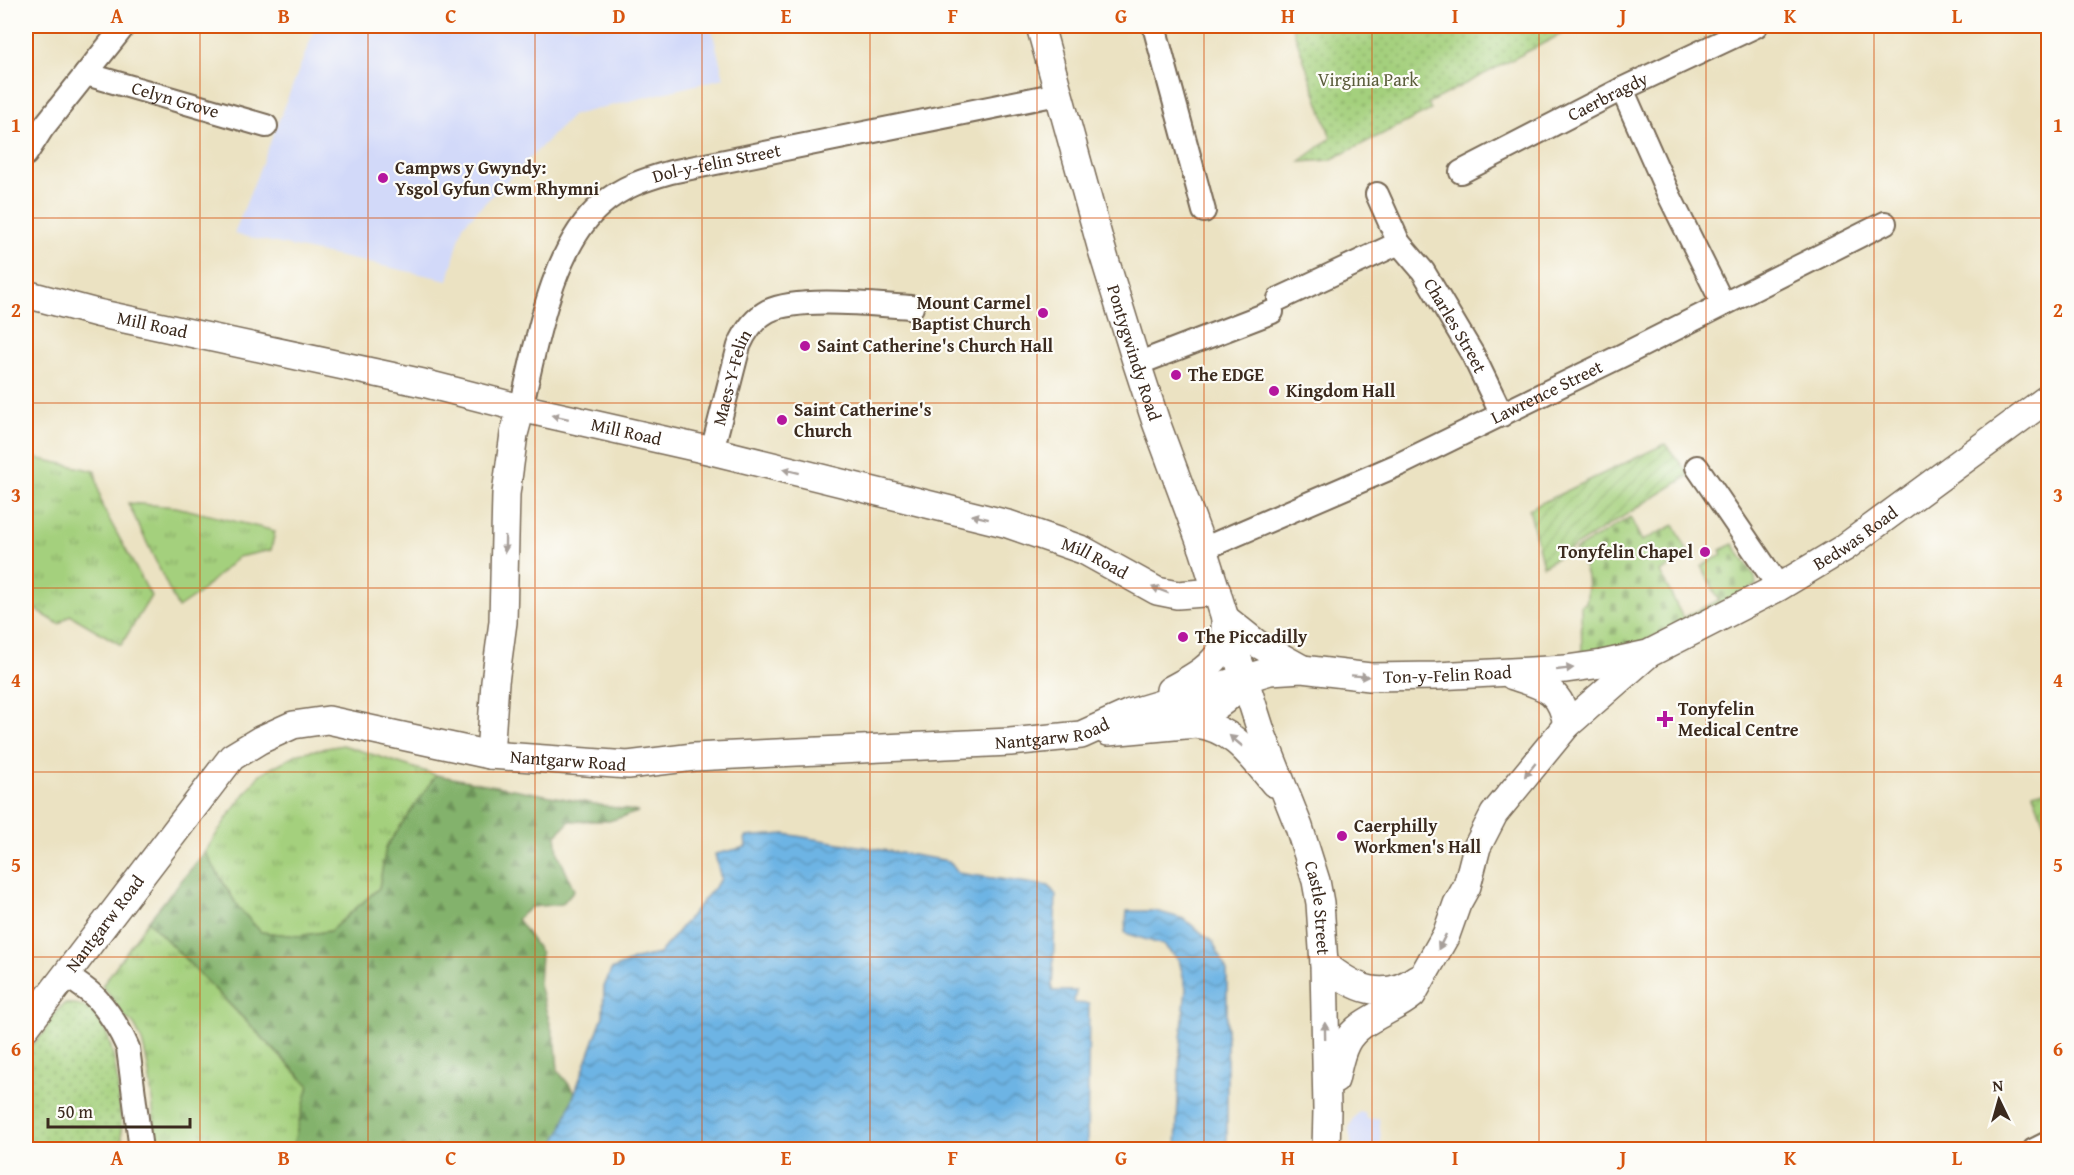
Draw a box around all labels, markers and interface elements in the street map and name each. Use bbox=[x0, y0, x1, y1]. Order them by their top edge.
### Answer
text: A bbox=[111, 1, 124, 30]
text: B bbox=[278, 1, 290, 30]
text: C bbox=[445, 1, 457, 30]
text: D bbox=[612, 1, 626, 30]
text: E bbox=[781, 1, 792, 30]
text: F bbox=[948, 1, 958, 30]
text: G bbox=[1115, 1, 1127, 30]
text: H bbox=[1281, 1, 1295, 30]
text: I bbox=[1452, 1, 1458, 30]
text: J bbox=[1617, 1, 1627, 30]
text: K bbox=[1784, 1, 1797, 30]
text: L bbox=[1952, 1, 1963, 30]
street label: Caerbragdy bbox=[1563, 65, 1652, 128]
park label: Virginia Park bbox=[1318, 66, 1419, 93]
street label: Celyn Grove bbox=[129, 74, 222, 125]
text: 1 bbox=[11, 110, 21, 139]
text: 1 bbox=[2053, 110, 2063, 139]
street label: Dol-y-felin Street bbox=[649, 136, 784, 190]
place label: Campws y Gwyndy: Ysgol Gyfun Cwm Rhymni bbox=[395, 154, 599, 202]
marker: Campws y Gwyndy: Ysgol Gyfun Cwm Rhymni bbox=[376, 171, 390, 185]
street label: Charles Street bbox=[1417, 273, 1494, 378]
street label: Pontygwindy Road bbox=[1100, 281, 1169, 425]
place label: Mount Carmel Baptist Church bbox=[912, 289, 1031, 337]
text: 2 bbox=[11, 295, 21, 324]
text: 2 bbox=[2053, 295, 2063, 324]
street label: Mill Road bbox=[115, 304, 191, 345]
marker: Mount Carmel Baptist Church bbox=[1036, 306, 1050, 320]
street label: Maes-Y-Felin bbox=[705, 324, 758, 428]
place label: Saint Catherine's Church Hall bbox=[817, 332, 1053, 359]
marker: Saint Catherine's Church Hall bbox=[798, 339, 812, 353]
street label: Lawrence Street bbox=[1486, 353, 1608, 431]
place label: The EDGE bbox=[1188, 361, 1264, 388]
marker: The EDGE bbox=[1169, 368, 1183, 382]
place label: Kingdom Hall bbox=[1286, 377, 1396, 404]
marker: Kingdom Hall bbox=[1267, 384, 1281, 398]
place label: Saint Catherine's Church bbox=[794, 396, 932, 444]
street label: Mill Road bbox=[589, 410, 665, 452]
one-way arrow bbox=[550, 412, 569, 421]
marker: Saint Catherine's Church bbox=[775, 413, 789, 427]
one-way arrow bbox=[781, 465, 800, 475]
text: 3 bbox=[11, 480, 21, 509]
text: 3 bbox=[2053, 480, 2063, 509]
street label: Bedwas Road bbox=[1807, 499, 1903, 577]
one-way arrow bbox=[971, 512, 989, 522]
street label: Mill Road bbox=[1058, 530, 1134, 586]
one-way arrow bbox=[500, 535, 510, 554]
place label: Tonyfelin Chapel bbox=[1558, 538, 1693, 565]
marker: Tonyfelin Chapel bbox=[1698, 545, 1712, 559]
one-way arrow bbox=[1151, 585, 1169, 595]
place label: The Piccadilly bbox=[1195, 623, 1308, 650]
marker: The Piccadilly bbox=[1176, 630, 1190, 644]
street label: Ton-y-Felin Road bbox=[1383, 658, 1513, 690]
one-way arrow bbox=[1555, 664, 1574, 674]
text: 4 bbox=[11, 665, 21, 694]
text: 4 bbox=[2053, 665, 2063, 694]
one-way arrow bbox=[1351, 672, 1370, 681]
place label: Tonyfelin Medical Centre bbox=[1678, 695, 1799, 743]
street label: Nantgarw Road bbox=[994, 710, 1114, 756]
marker: Tonyfelin Medical Centre bbox=[1656, 710, 1674, 728]
one-way arrow bbox=[1228, 734, 1244, 747]
street label: Nantgarw Road bbox=[509, 742, 627, 778]
one-way arrow bbox=[1524, 763, 1537, 778]
place label: Caerphilly Workmen's Hall bbox=[1354, 812, 1482, 860]
marker: Caerphilly Workmen's Hall bbox=[1335, 829, 1349, 843]
text: 5 bbox=[11, 850, 21, 879]
text: 5 bbox=[2053, 850, 2063, 879]
street label: Castle Street bbox=[1297, 857, 1337, 956]
street label: Nantgarw Road bbox=[59, 869, 151, 978]
one-way arrow bbox=[1438, 933, 1447, 950]
one-way arrow bbox=[1321, 1021, 1330, 1040]
text: 6 bbox=[11, 1034, 21, 1063]
text: 6 bbox=[2053, 1034, 2063, 1063]
north arrow bbox=[1969, 1070, 2029, 1130]
text: N bbox=[1991, 1073, 2004, 1097]
scale bar bbox=[48, 1091, 190, 1129]
text: 50 m bbox=[57, 1098, 93, 1125]
text: A bbox=[111, 1143, 124, 1172]
text: B bbox=[278, 1143, 290, 1172]
text: C bbox=[445, 1143, 457, 1172]
text: D bbox=[612, 1143, 626, 1172]
text: E bbox=[781, 1143, 792, 1172]
text: F bbox=[948, 1143, 958, 1172]
text: G bbox=[1115, 1143, 1127, 1172]
text: H bbox=[1281, 1143, 1295, 1172]
text: I bbox=[1452, 1143, 1458, 1172]
text: J bbox=[1617, 1143, 1627, 1172]
text: K bbox=[1784, 1143, 1797, 1172]
text: L bbox=[1952, 1143, 1963, 1172]

